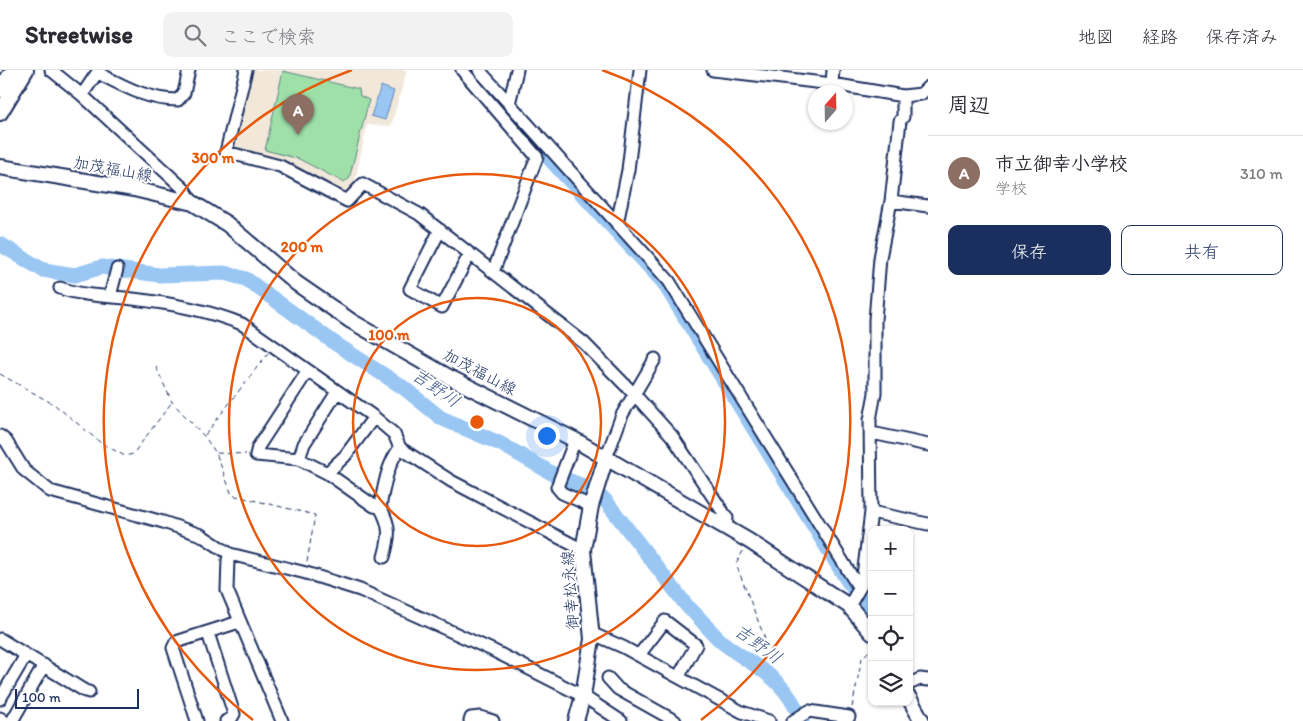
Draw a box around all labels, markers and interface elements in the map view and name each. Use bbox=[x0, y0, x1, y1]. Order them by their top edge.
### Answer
search box bbox=[163, 12, 513, 57]
text: Streetwise bbox=[25, 20, 133, 49]
icon: search bbox=[181, 21, 209, 49]
text: ここで検索 bbox=[221, 25, 316, 48]
text: 地図 bbox=[1078, 26, 1114, 48]
text: 経路 bbox=[1142, 26, 1178, 48]
text: 保存済み bbox=[1206, 26, 1278, 48]
north arrow bbox=[808, 85, 853, 130]
text: 周辺 bbox=[948, 92, 990, 117]
pin: A bbox=[282, 94, 314, 135]
text: 300 m bbox=[192, 149, 235, 167]
text: 市立御幸小学校 bbox=[995, 152, 1128, 175]
street label: 加茂福山線 bbox=[72, 153, 154, 185]
text: A bbox=[959, 164, 969, 183]
text: 310 m bbox=[1240, 164, 1283, 183]
text: 学校 bbox=[995, 179, 1027, 198]
button: 保存 bbox=[948, 225, 1111, 275]
button: 共有 bbox=[1121, 225, 1283, 275]
text: 200 m bbox=[281, 238, 324, 256]
text: 100 m bbox=[368, 326, 410, 344]
street label: 加茂福山線 bbox=[440, 345, 520, 399]
water label: 吉野川 bbox=[408, 364, 464, 412]
centre of rings bbox=[468, 413, 486, 431]
your location bbox=[534, 423, 560, 449]
map controls bbox=[868, 526, 913, 706]
button: + bbox=[868, 526, 913, 571]
street label: 御幸松永線 bbox=[558, 549, 582, 631]
button: − bbox=[868, 571, 913, 616]
button: locate bbox=[868, 616, 913, 661]
water label: 吉野川 bbox=[730, 619, 786, 669]
button: layers bbox=[868, 661, 913, 706]
scale bar bbox=[15, 686, 139, 709]
text: 100 m bbox=[22, 689, 61, 706]

